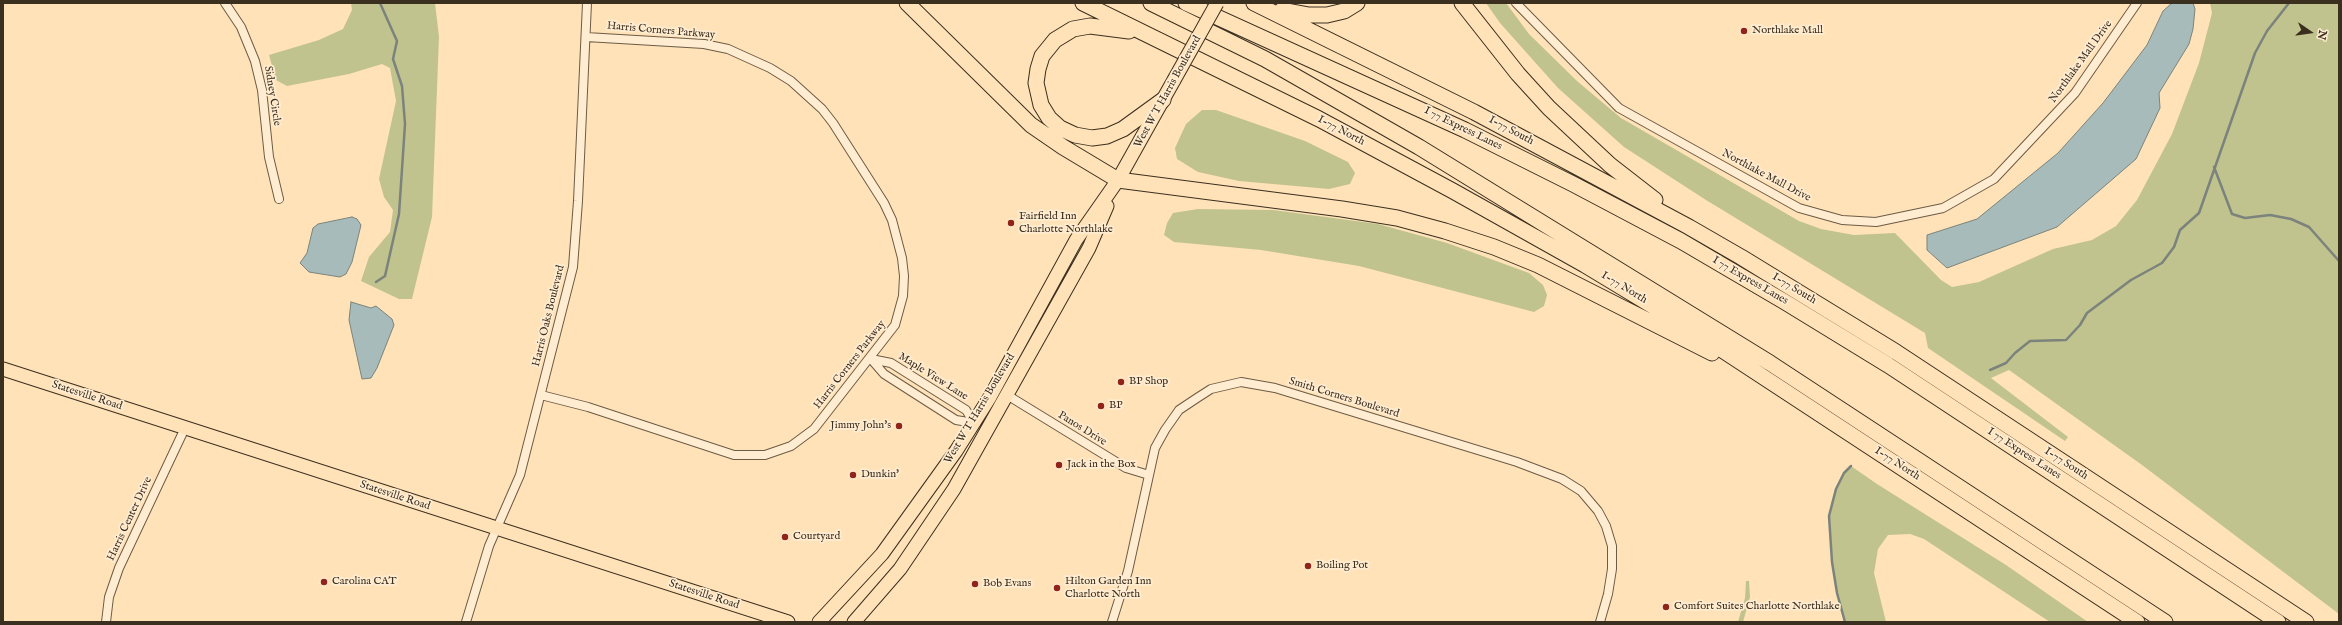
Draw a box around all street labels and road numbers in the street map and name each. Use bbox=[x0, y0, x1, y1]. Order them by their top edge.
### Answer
street label: Northlake Mall Drive bbox=[2047, 18, 2115, 106]
street label: Harris Corners Parkway bbox=[606, 20, 716, 42]
street label: West W T Harris Boulevard bbox=[1132, 34, 1204, 150]
street label: Sidney Circle bbox=[261, 65, 283, 127]
street label: I 77 Express Lanes bbox=[1422, 104, 1504, 154]
street label: I-77 North bbox=[1315, 113, 1367, 149]
street label: I-77 South bbox=[1486, 114, 1536, 148]
street label: Northlake Mall Drive bbox=[1719, 147, 1813, 205]
street label: I 77 Express Lanes bbox=[1710, 254, 1790, 308]
street label: Harris Oaks Boulevard bbox=[530, 264, 568, 368]
street label: I-77 North bbox=[1599, 269, 1649, 307]
street label: I-77 South bbox=[1769, 271, 1819, 307]
street label: Harris Corners Parkway bbox=[811, 318, 889, 412]
street label: Maple View Lane bbox=[896, 350, 970, 404]
street label: West W T Harris Boulevard bbox=[942, 352, 1018, 466]
street label: Smith Corners Boulevard bbox=[1287, 375, 1401, 421]
street label: Statesville Road bbox=[50, 378, 124, 414]
street label: Panos Drive bbox=[1055, 409, 1109, 449]
street label: I 77 Express Lanes bbox=[1985, 425, 2063, 483]
street label: I-77 North bbox=[1872, 444, 1922, 484]
street label: I-77 South bbox=[2042, 445, 2090, 483]
street label: Harris Center Drive bbox=[105, 475, 155, 563]
street label: Statesville Road bbox=[358, 478, 432, 514]
street label: Statesville Road bbox=[667, 577, 741, 613]

